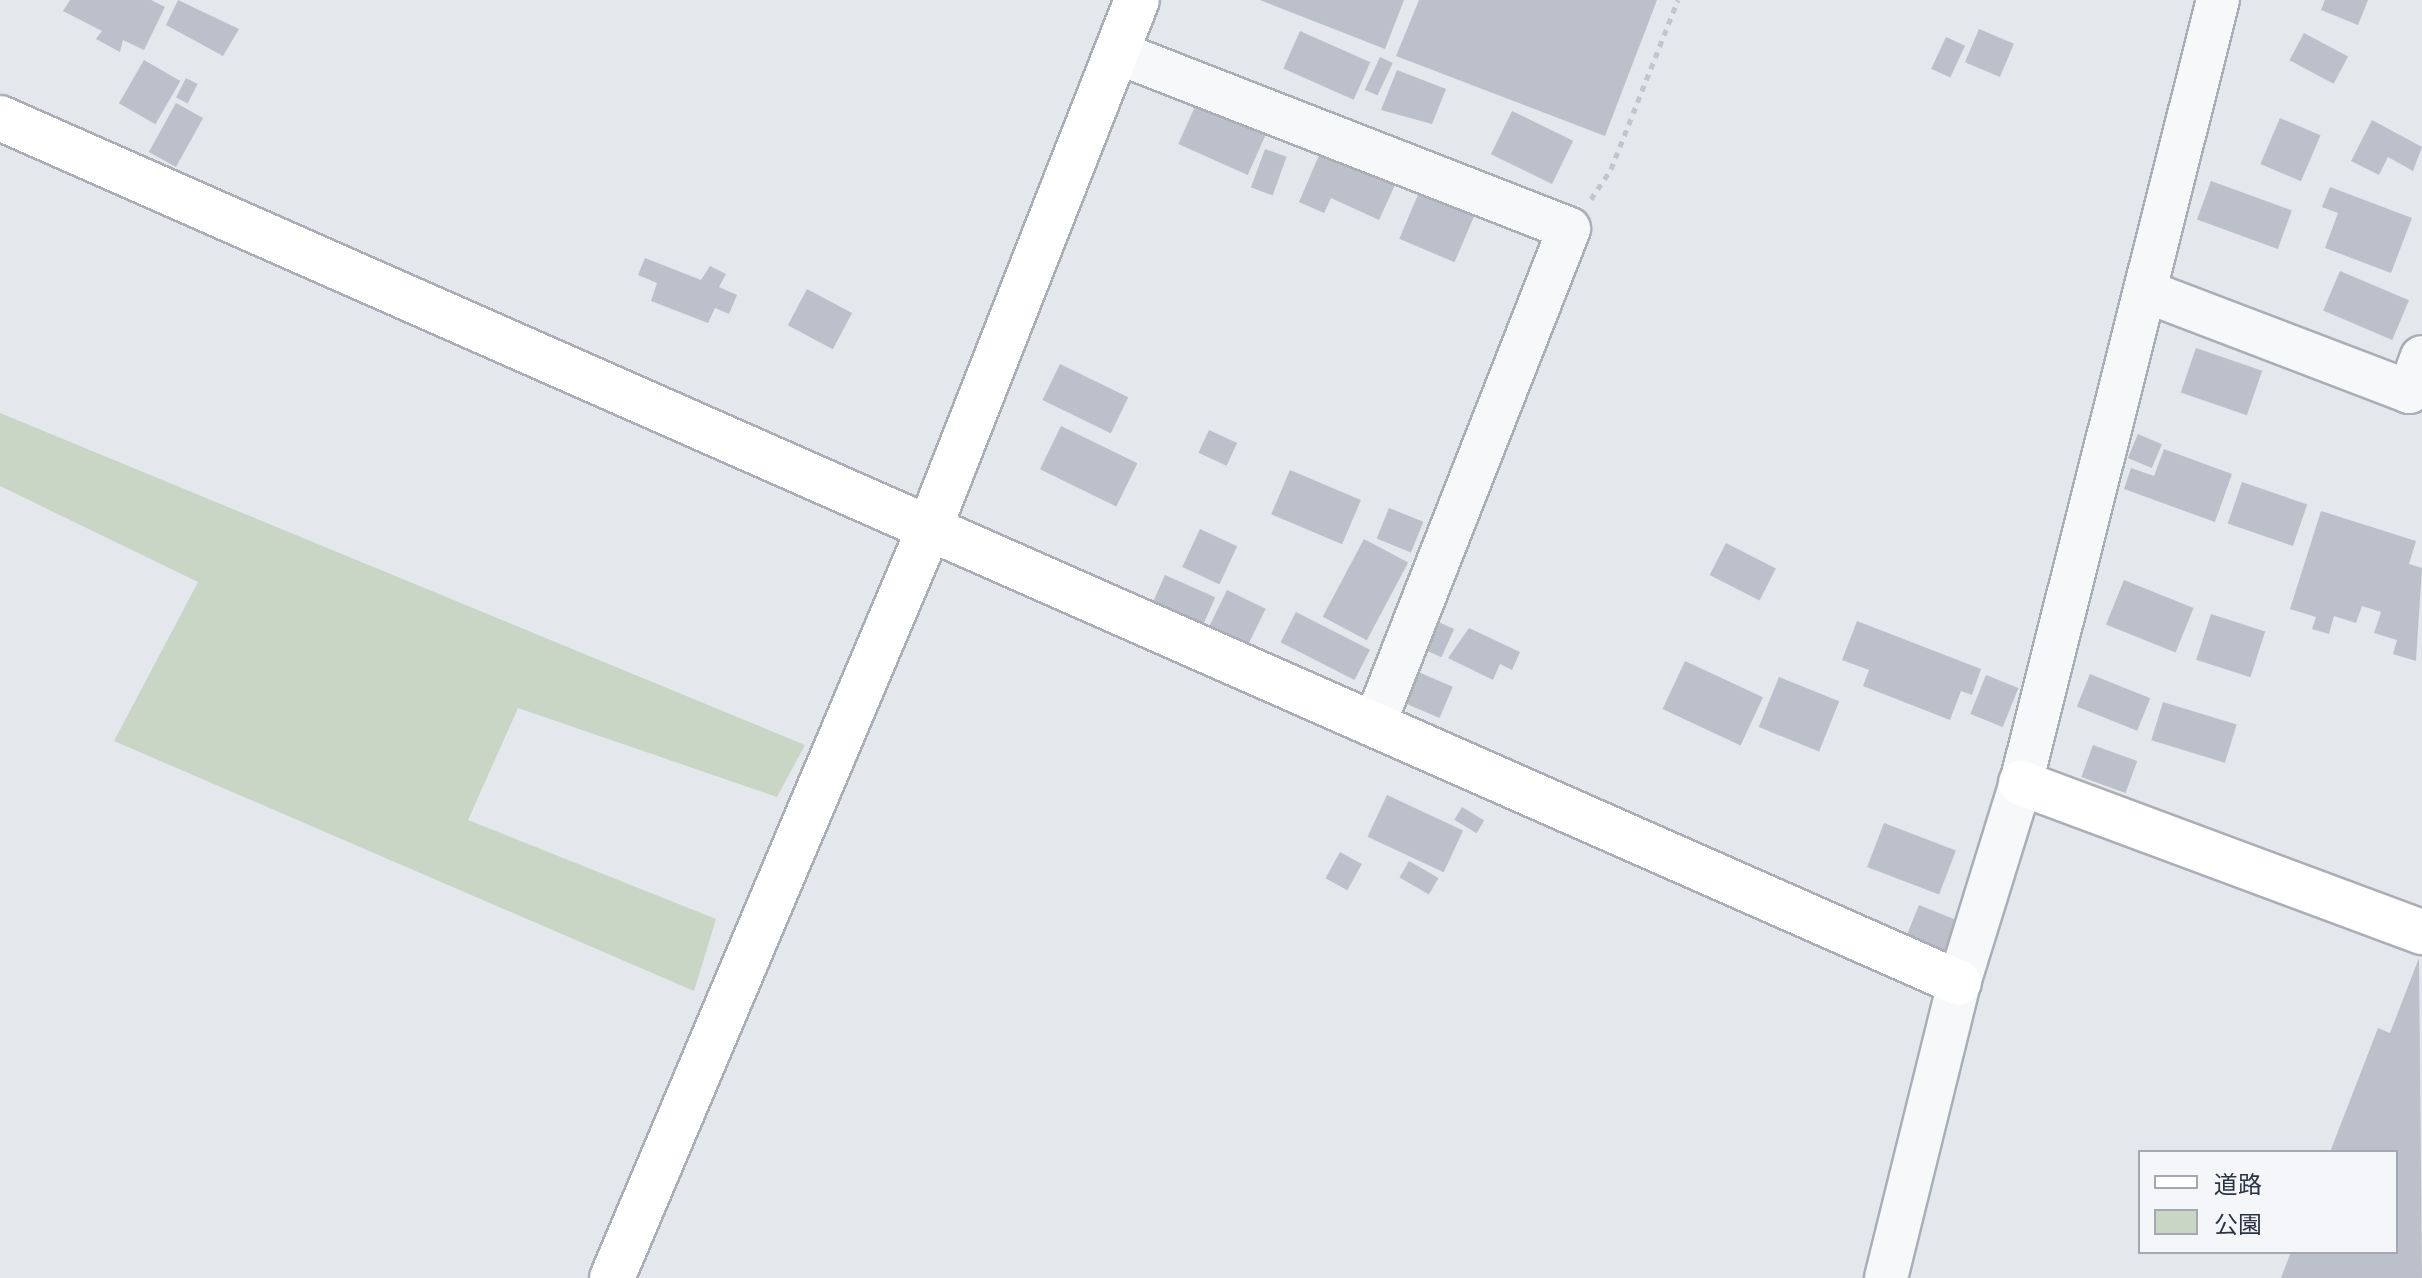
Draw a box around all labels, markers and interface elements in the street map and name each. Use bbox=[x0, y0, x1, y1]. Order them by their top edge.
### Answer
legend bbox=[2138, 1150, 2398, 1254]
text: 道路 bbox=[2214, 1171, 2262, 1199]
text: 公園 bbox=[2214, 1211, 2262, 1239]

